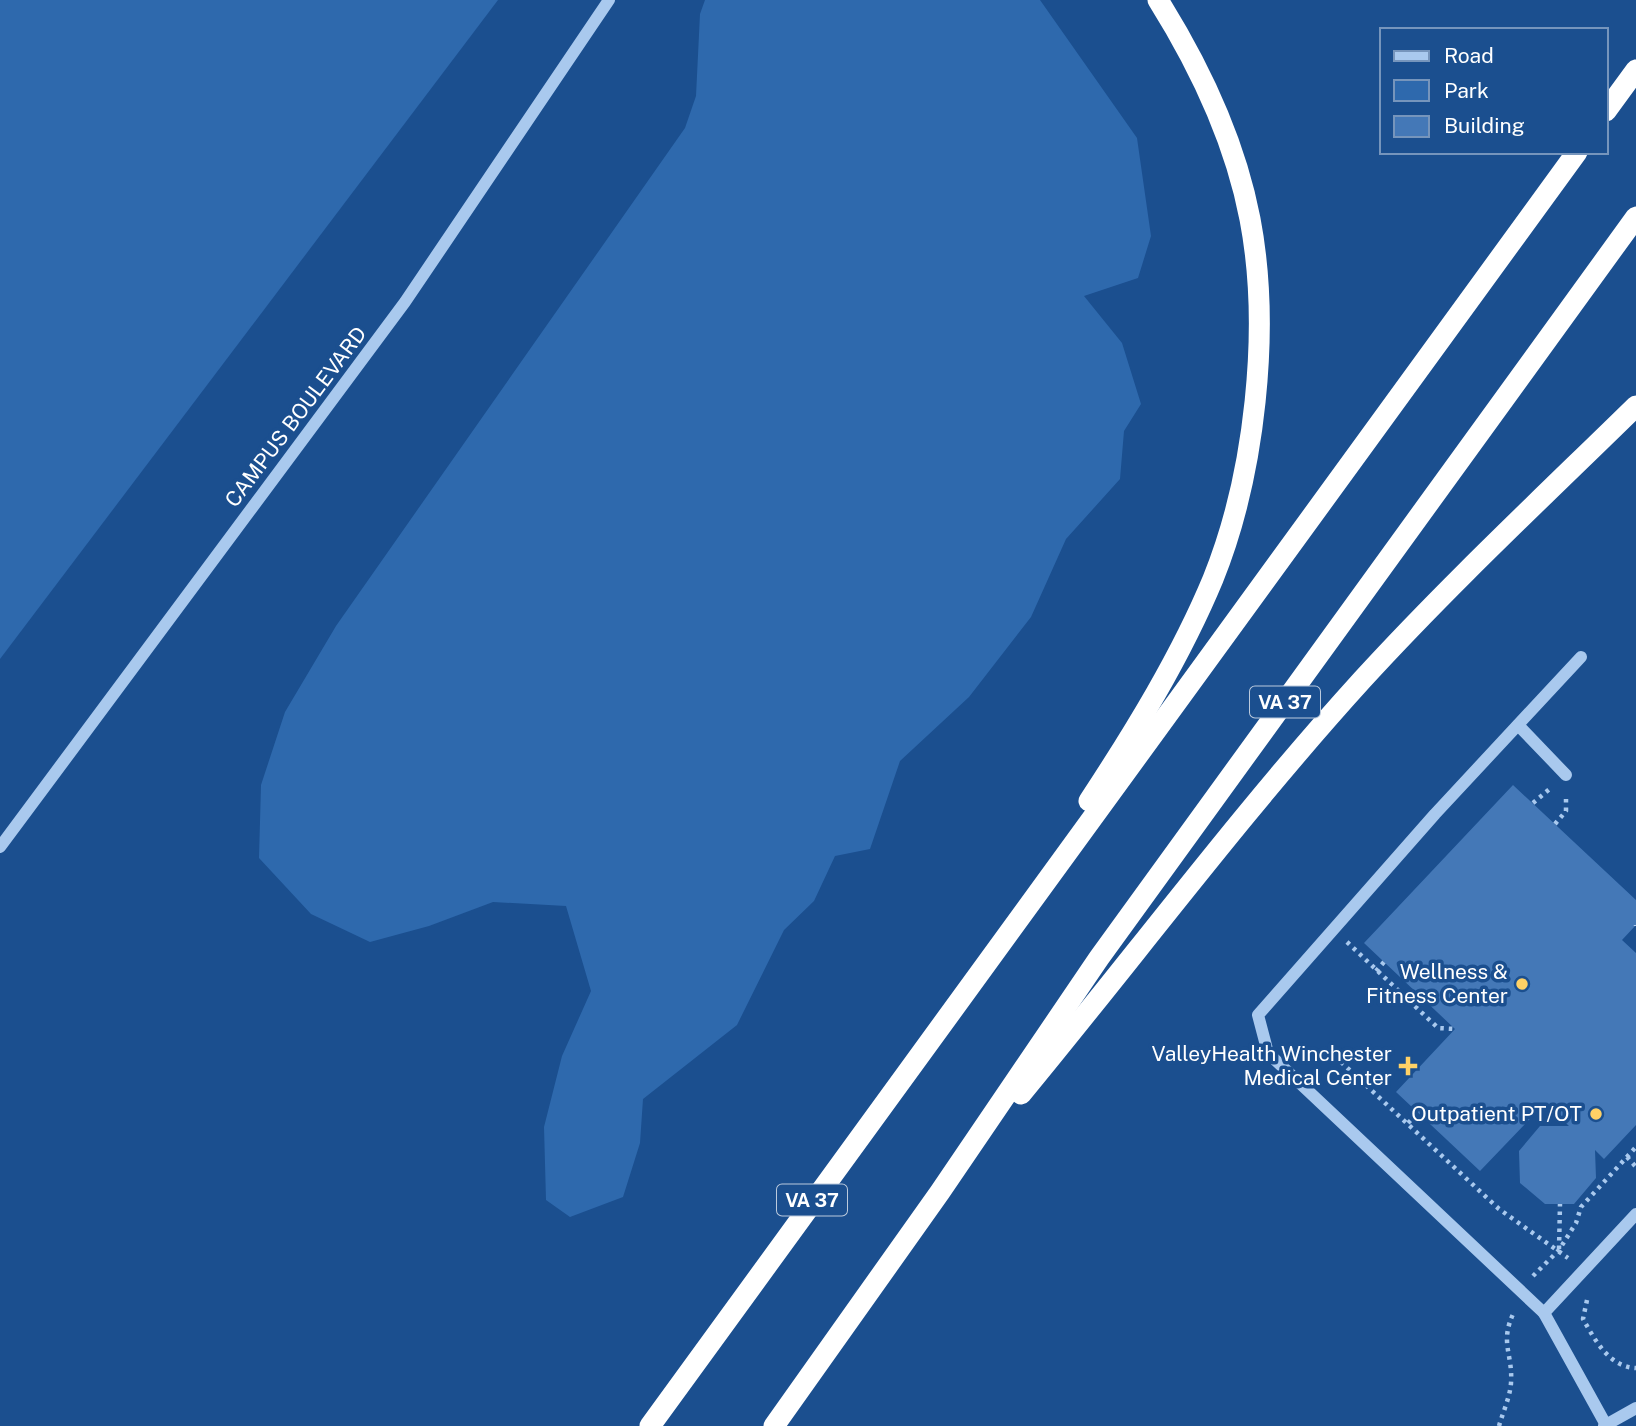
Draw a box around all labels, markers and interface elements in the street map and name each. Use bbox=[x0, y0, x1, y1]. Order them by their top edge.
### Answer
legend bbox=[1380, 28, 1608, 154]
text: Road bbox=[1444, 43, 1494, 68]
text: Park bbox=[1444, 78, 1489, 103]
text: Building bbox=[1444, 113, 1525, 138]
street label: CAMPUS BOULEVARD bbox=[220, 322, 372, 512]
road number: VA 37 bbox=[1250, 687, 1320, 718]
place label: Wellness & Fitness Center bbox=[1366, 959, 1508, 1008]
marker: Wellness & Fitness Center bbox=[1514, 976, 1530, 992]
place label: ValleyHealth Winchester Medical Center bbox=[1151, 1041, 1392, 1090]
marker: ValleyHealth Winchester Medical Center bbox=[1398, 1056, 1418, 1076]
place label: Outpatient PT/OT bbox=[1411, 1101, 1582, 1126]
marker: Outpatient PT/OT bbox=[1588, 1106, 1604, 1122]
road number: VA 37 bbox=[777, 1184, 847, 1216]

